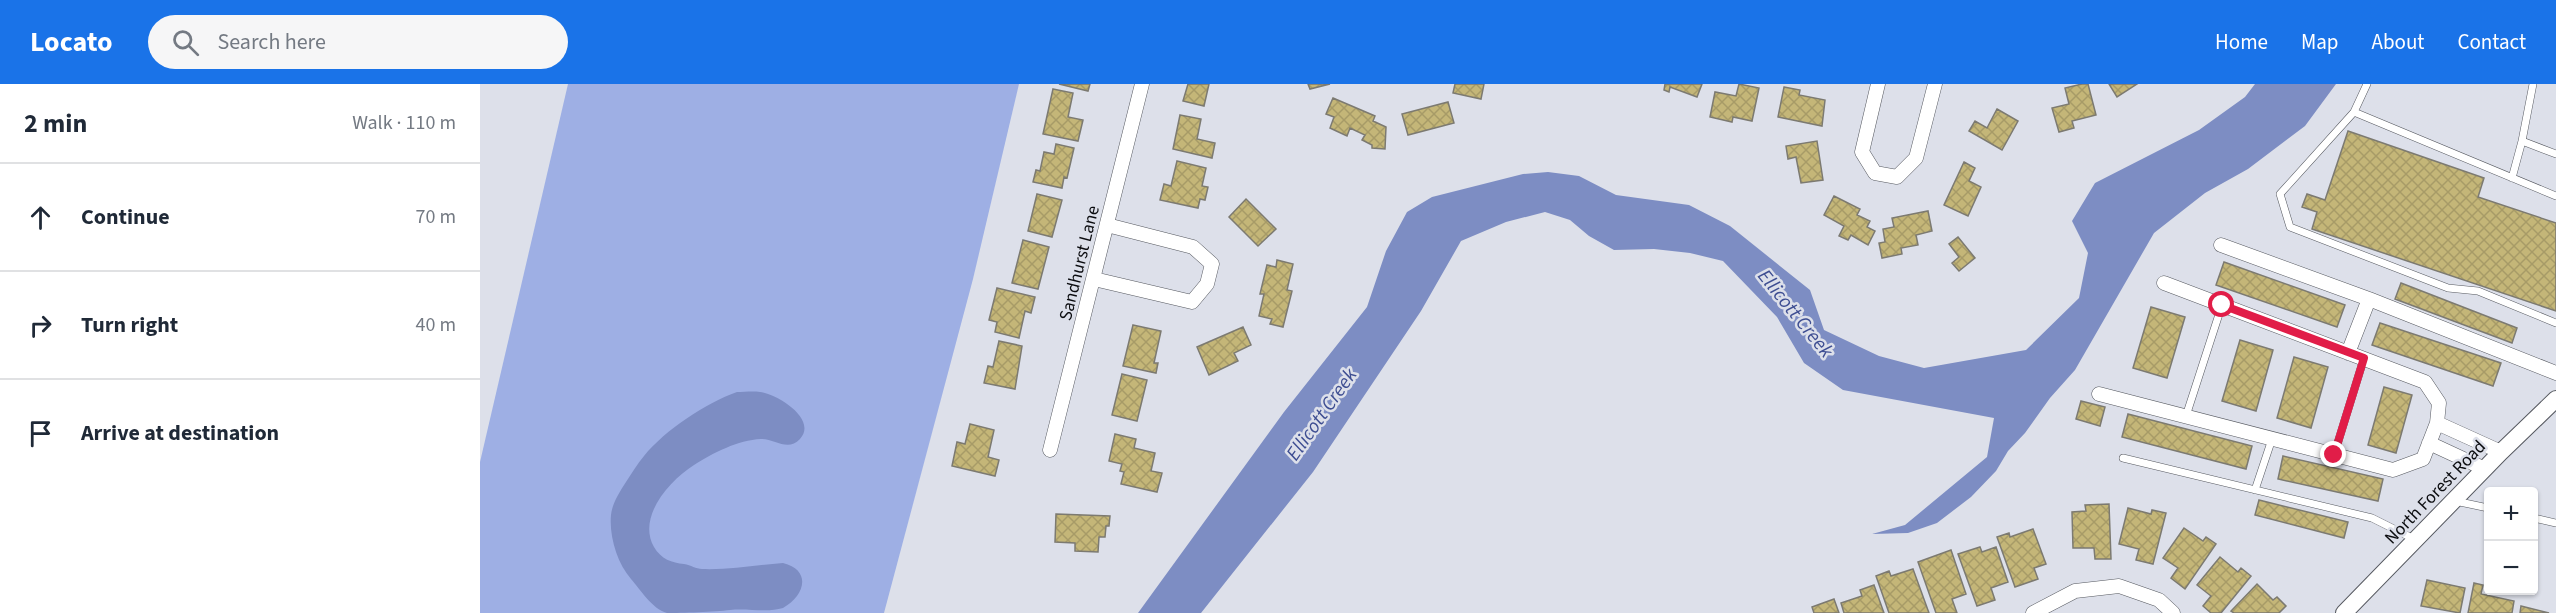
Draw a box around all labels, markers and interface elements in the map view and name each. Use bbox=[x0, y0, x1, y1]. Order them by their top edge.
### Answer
search box bbox=[148, 15, 568, 69]
text: Locato bbox=[30, 22, 112, 62]
icon: search bbox=[169, 26, 202, 59]
text: Search here bbox=[217, 26, 326, 58]
text: Home bbox=[2215, 27, 2268, 57]
text: Map bbox=[2301, 27, 2339, 57]
text: About bbox=[2372, 27, 2424, 57]
text: Contact bbox=[2457, 27, 2526, 57]
text: 2 min bbox=[24, 105, 87, 142]
text: Walk · 110 m bbox=[352, 109, 456, 137]
icon: ahead bbox=[24, 201, 57, 234]
text: Continue bbox=[81, 201, 170, 233]
text: 70 m bbox=[416, 203, 456, 231]
street label: Sandhurst Lane bbox=[1053, 203, 1106, 323]
water label: Ellicott Creek bbox=[1751, 263, 1840, 364]
route start bbox=[2208, 291, 2234, 317]
icon: right bbox=[24, 309, 57, 342]
text: Turn right bbox=[81, 309, 178, 341]
text: 40 m bbox=[416, 311, 456, 339]
water label: Ellicott Creek bbox=[1280, 362, 1364, 466]
icon: arrive bbox=[24, 417, 57, 450]
text: Arrive at destination bbox=[81, 417, 279, 449]
street label: North Forest Road bbox=[2379, 435, 2492, 550]
route end bbox=[2320, 441, 2346, 467]
map controls bbox=[2484, 487, 2538, 595]
button: + bbox=[2484, 487, 2538, 541]
button: − bbox=[2484, 541, 2538, 595]

